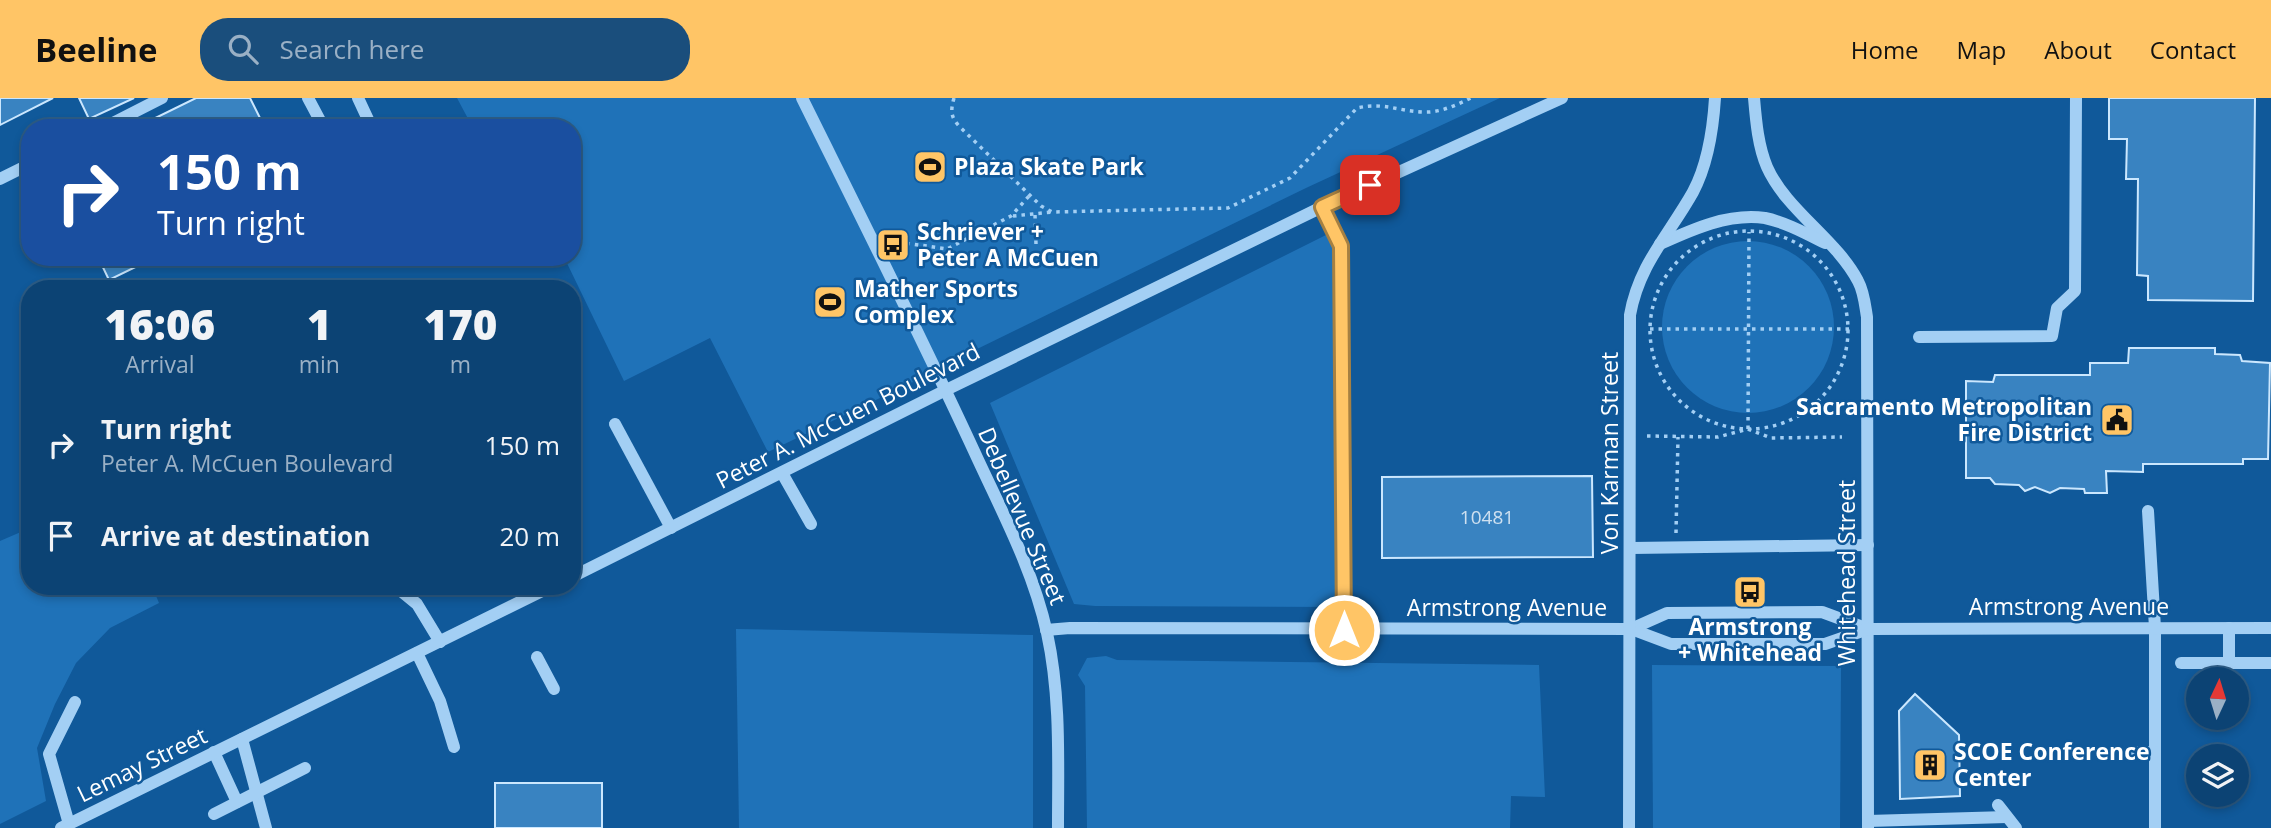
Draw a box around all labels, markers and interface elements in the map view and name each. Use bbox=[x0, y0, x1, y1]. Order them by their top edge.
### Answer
search box bbox=[200, 18, 690, 81]
text: Beeline bbox=[35, 27, 158, 72]
icon: search bbox=[224, 30, 262, 68]
text: Search here bbox=[280, 31, 424, 67]
text: Home bbox=[1851, 33, 1919, 66]
text: Map bbox=[1957, 33, 2006, 66]
text: About bbox=[2044, 33, 2112, 66]
text: Contact bbox=[2150, 33, 2236, 66]
text: 150 m bbox=[157, 138, 302, 204]
icon: right bbox=[42, 147, 133, 238]
sports icon: Plaza Skate Park bbox=[911, 148, 949, 186]
place label: Plaza Skate Park bbox=[954, 150, 1145, 182]
pin bbox=[1340, 155, 1400, 215]
icon: arrive bbox=[1351, 166, 1389, 204]
text: Turn right bbox=[157, 201, 305, 244]
place label: Schriever + Peter A McCuen bbox=[917, 215, 1099, 273]
bus stop icon: Schriever + Peter A McCuen bbox=[874, 226, 912, 264]
place label: Mather Sports Complex bbox=[854, 272, 1018, 330]
sports icon: Mather Sports Complex bbox=[811, 283, 849, 321]
text: 16:06 bbox=[105, 295, 215, 352]
text: 1 bbox=[307, 295, 332, 352]
text: 170 bbox=[424, 295, 497, 352]
street label: Peter A. McCuen Boulevard bbox=[710, 334, 985, 496]
text: Arrival bbox=[125, 348, 195, 380]
text: min bbox=[299, 348, 340, 380]
text: m bbox=[450, 348, 471, 380]
street label: Von Karman Street bbox=[1593, 352, 1625, 554]
place label: Sacramento Metropolitan Fire District bbox=[1796, 390, 2092, 448]
public building icon: Sacramento Metropolitan Fire District bbox=[2098, 401, 2136, 439]
text: Turn right bbox=[101, 411, 232, 447]
street label: Debellevue Street bbox=[971, 422, 1075, 609]
icon: right bbox=[42, 426, 80, 464]
text: 150 m bbox=[485, 427, 560, 463]
text: Peter A. McCuen Boulevard bbox=[101, 447, 393, 479]
street label: Whitehead Street bbox=[1830, 480, 1862, 666]
house number: 10481 bbox=[1460, 504, 1514, 530]
icon: arrive bbox=[42, 517, 80, 555]
text: Arrive at destination bbox=[101, 518, 370, 554]
text: 20 m bbox=[499, 518, 560, 554]
bus stop icon: Armstrong + Whitehead bbox=[1731, 573, 1769, 611]
street label: Armstrong Avenue bbox=[1969, 590, 2169, 622]
street label: Armstrong Avenue bbox=[1407, 591, 1607, 623]
position arrow bbox=[1307, 593, 1381, 667]
place label: Armstrong + Whitehead bbox=[1678, 610, 1822, 668]
north arrow bbox=[2186, 667, 2249, 730]
map controls bbox=[2186, 667, 2249, 807]
street label: Lemay Street bbox=[71, 719, 212, 809]
place label: SCOE Conference Center bbox=[1954, 735, 2150, 793]
button: layers bbox=[2186, 744, 2249, 807]
building icon: SCOE Conference Center bbox=[1911, 746, 1949, 784]

